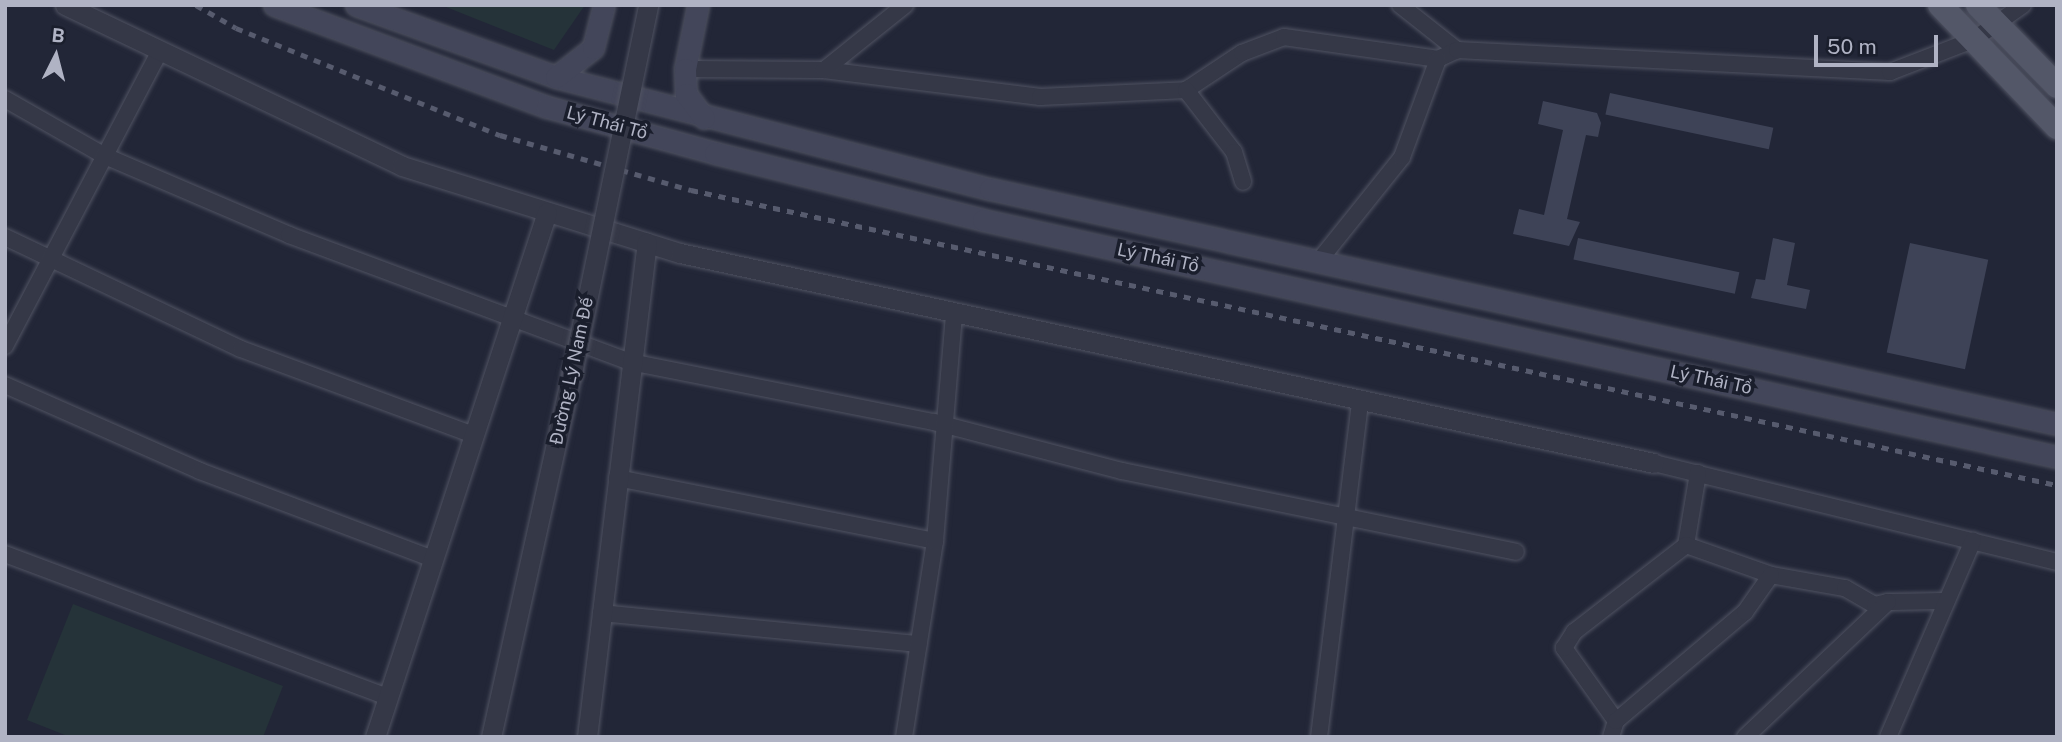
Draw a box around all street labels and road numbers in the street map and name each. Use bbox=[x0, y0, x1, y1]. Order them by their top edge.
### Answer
street label: Lý Thái Tổ bbox=[564, 102, 650, 144]
street label: Lý Thái Tổ bbox=[1115, 239, 1201, 277]
street label: Đường Lý Nam Đế bbox=[546, 295, 598, 447]
street label: Lý Thái Tổ bbox=[1668, 361, 1754, 399]

